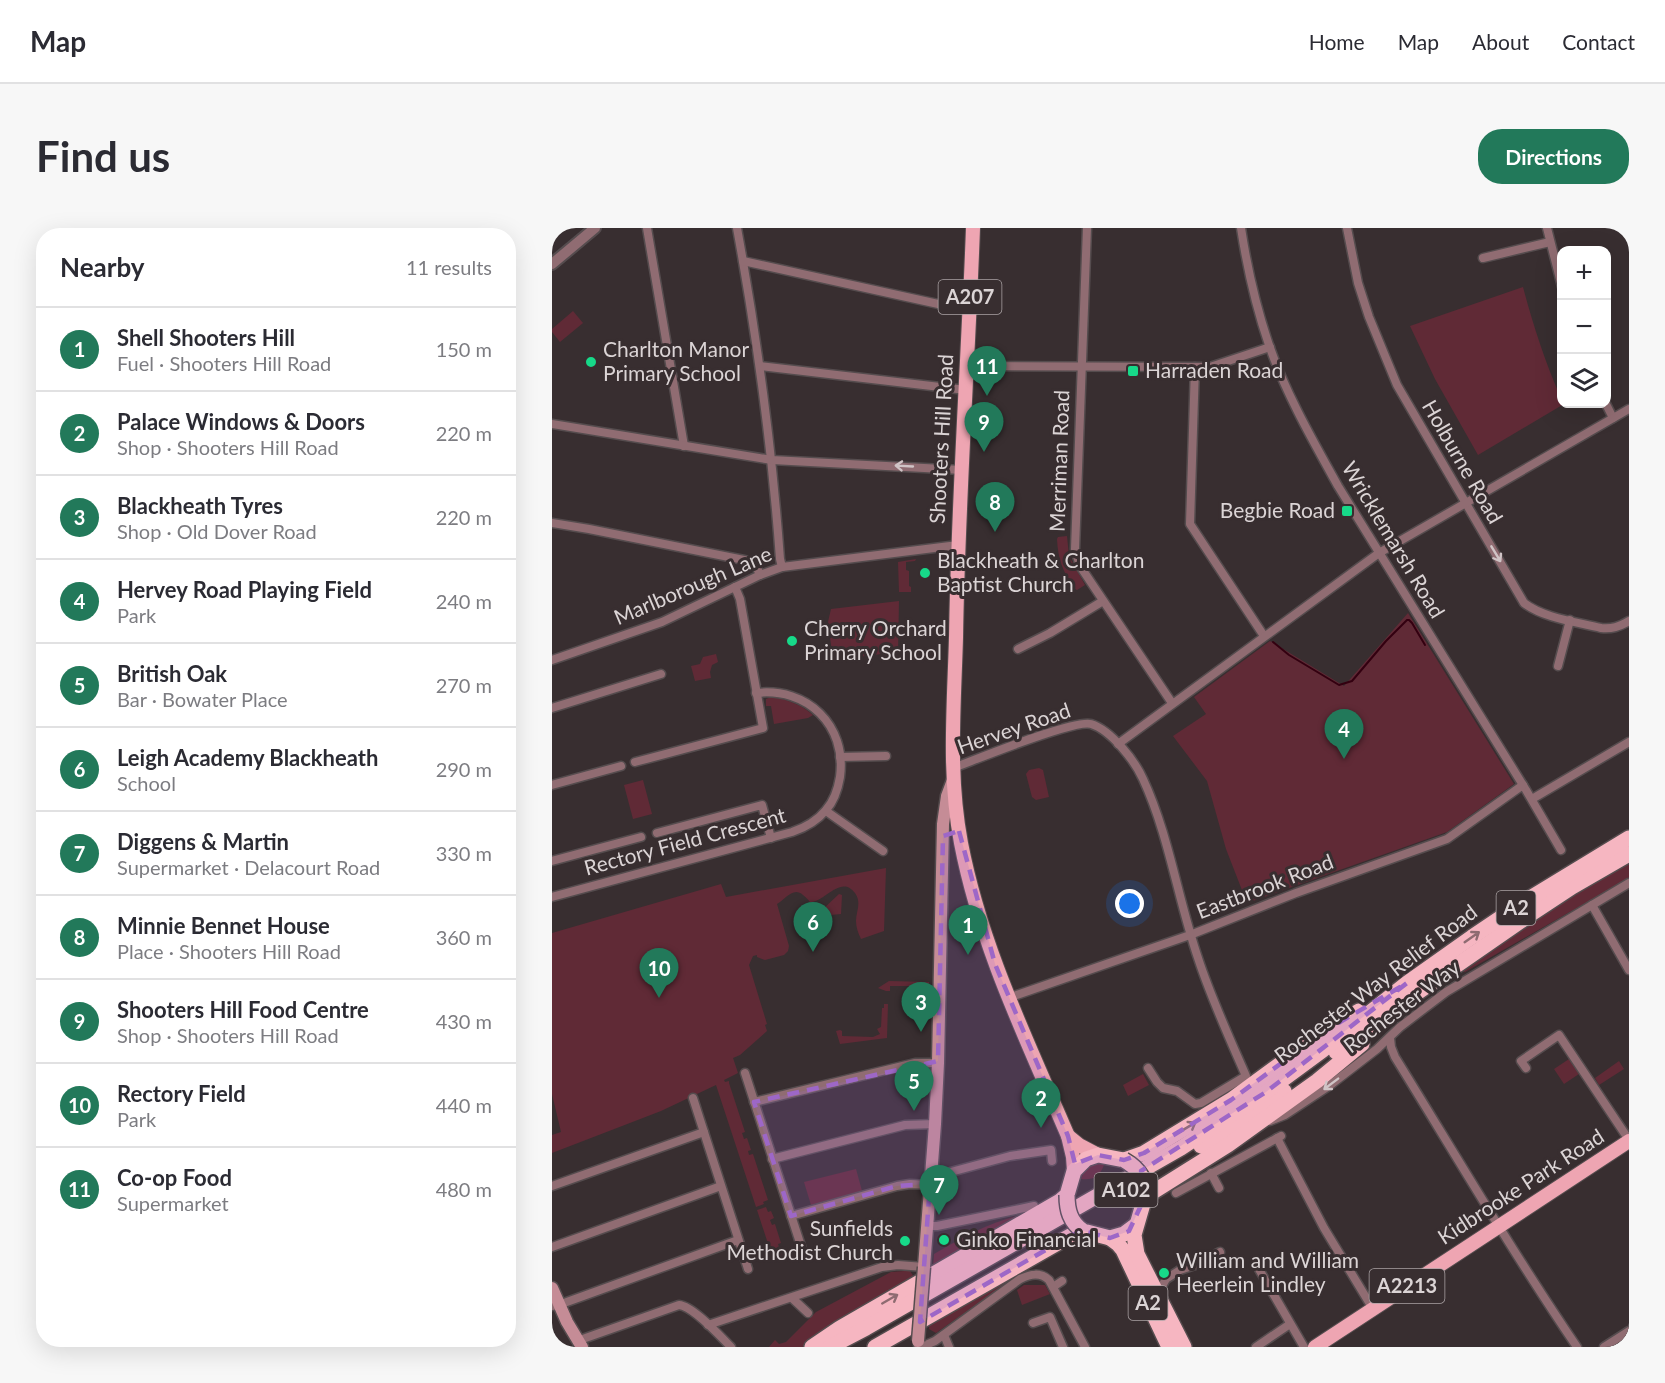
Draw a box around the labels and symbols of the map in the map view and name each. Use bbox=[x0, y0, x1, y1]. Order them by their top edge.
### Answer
road number: A207 bbox=[938, 280, 1002, 314]
place label: Charlton Manor Primary School bbox=[603, 336, 750, 385]
pin: 11 bbox=[968, 346, 1006, 396]
street label: Shooters Hill Road bbox=[924, 353, 957, 524]
marker: Charlton Manor Primary School bbox=[584, 355, 598, 369]
place label: Harraden Road bbox=[1145, 357, 1283, 382]
marker: Harraden Road bbox=[1126, 364, 1140, 378]
street label: Merriman Road bbox=[1044, 390, 1073, 532]
street label: Holburne Road bbox=[1418, 395, 1509, 527]
pin: 9 bbox=[964, 402, 1004, 452]
street label: Wricklemarsh Road bbox=[1338, 456, 1451, 622]
one-way arrow bbox=[894, 461, 914, 472]
pin: 8 bbox=[976, 482, 1014, 532]
place label: Begbie Road bbox=[1220, 497, 1335, 522]
marker: Begbie Road bbox=[1340, 504, 1354, 518]
street label: Marlborough Lane bbox=[610, 540, 775, 629]
one-way arrow bbox=[1490, 546, 1502, 563]
place label: Blackheath & Charlton Baptist Church bbox=[937, 547, 1144, 596]
marker: Blackheath & Charlton Baptist Church bbox=[918, 566, 932, 580]
place label: Cherry Orchard Primary School bbox=[804, 615, 947, 664]
marker: Cherry Orchard Primary School bbox=[785, 634, 799, 648]
street label: Hervey Road bbox=[954, 697, 1073, 759]
pin: 4 bbox=[1324, 710, 1364, 759]
street label: Rectory Field Crescent bbox=[581, 801, 789, 880]
street label: Eastbrook Road bbox=[1193, 848, 1336, 923]
your location bbox=[1115, 889, 1144, 918]
road number: A2 bbox=[1496, 891, 1536, 925]
street label: Rochester Way Relief Road bbox=[1269, 899, 1483, 1069]
pin: 6 bbox=[794, 902, 832, 952]
pin: 1 bbox=[948, 906, 988, 955]
one-way arrow bbox=[1463, 931, 1480, 943]
pin: 10 bbox=[640, 948, 678, 998]
street label: Rochester Way bbox=[1339, 955, 1465, 1059]
pin: 3 bbox=[902, 982, 940, 1032]
pin: 5 bbox=[894, 1062, 934, 1111]
pin: 2 bbox=[1022, 1078, 1060, 1128]
one-way arrow bbox=[1323, 1078, 1339, 1091]
one-way arrow bbox=[1179, 1121, 1196, 1133]
street label: Kidbrooke Park Road bbox=[1432, 1123, 1608, 1249]
pin: 7 bbox=[920, 1166, 958, 1215]
road number: A102 bbox=[1094, 1173, 1158, 1207]
place label: Sunfields Methodist Church bbox=[726, 1215, 893, 1264]
place label: Ginko Financial bbox=[956, 1226, 1097, 1251]
marker: Ginko Financial bbox=[937, 1233, 951, 1247]
marker: Sunfields Methodist Church bbox=[898, 1234, 912, 1248]
place label: William and William Heerlein Lindley bbox=[1176, 1247, 1359, 1296]
marker: William and William Heerlein Lindley bbox=[1157, 1266, 1171, 1280]
road number: A2213 bbox=[1370, 1269, 1444, 1303]
road number: A2 bbox=[1128, 1286, 1168, 1320]
one-way arrow bbox=[881, 1293, 899, 1304]

